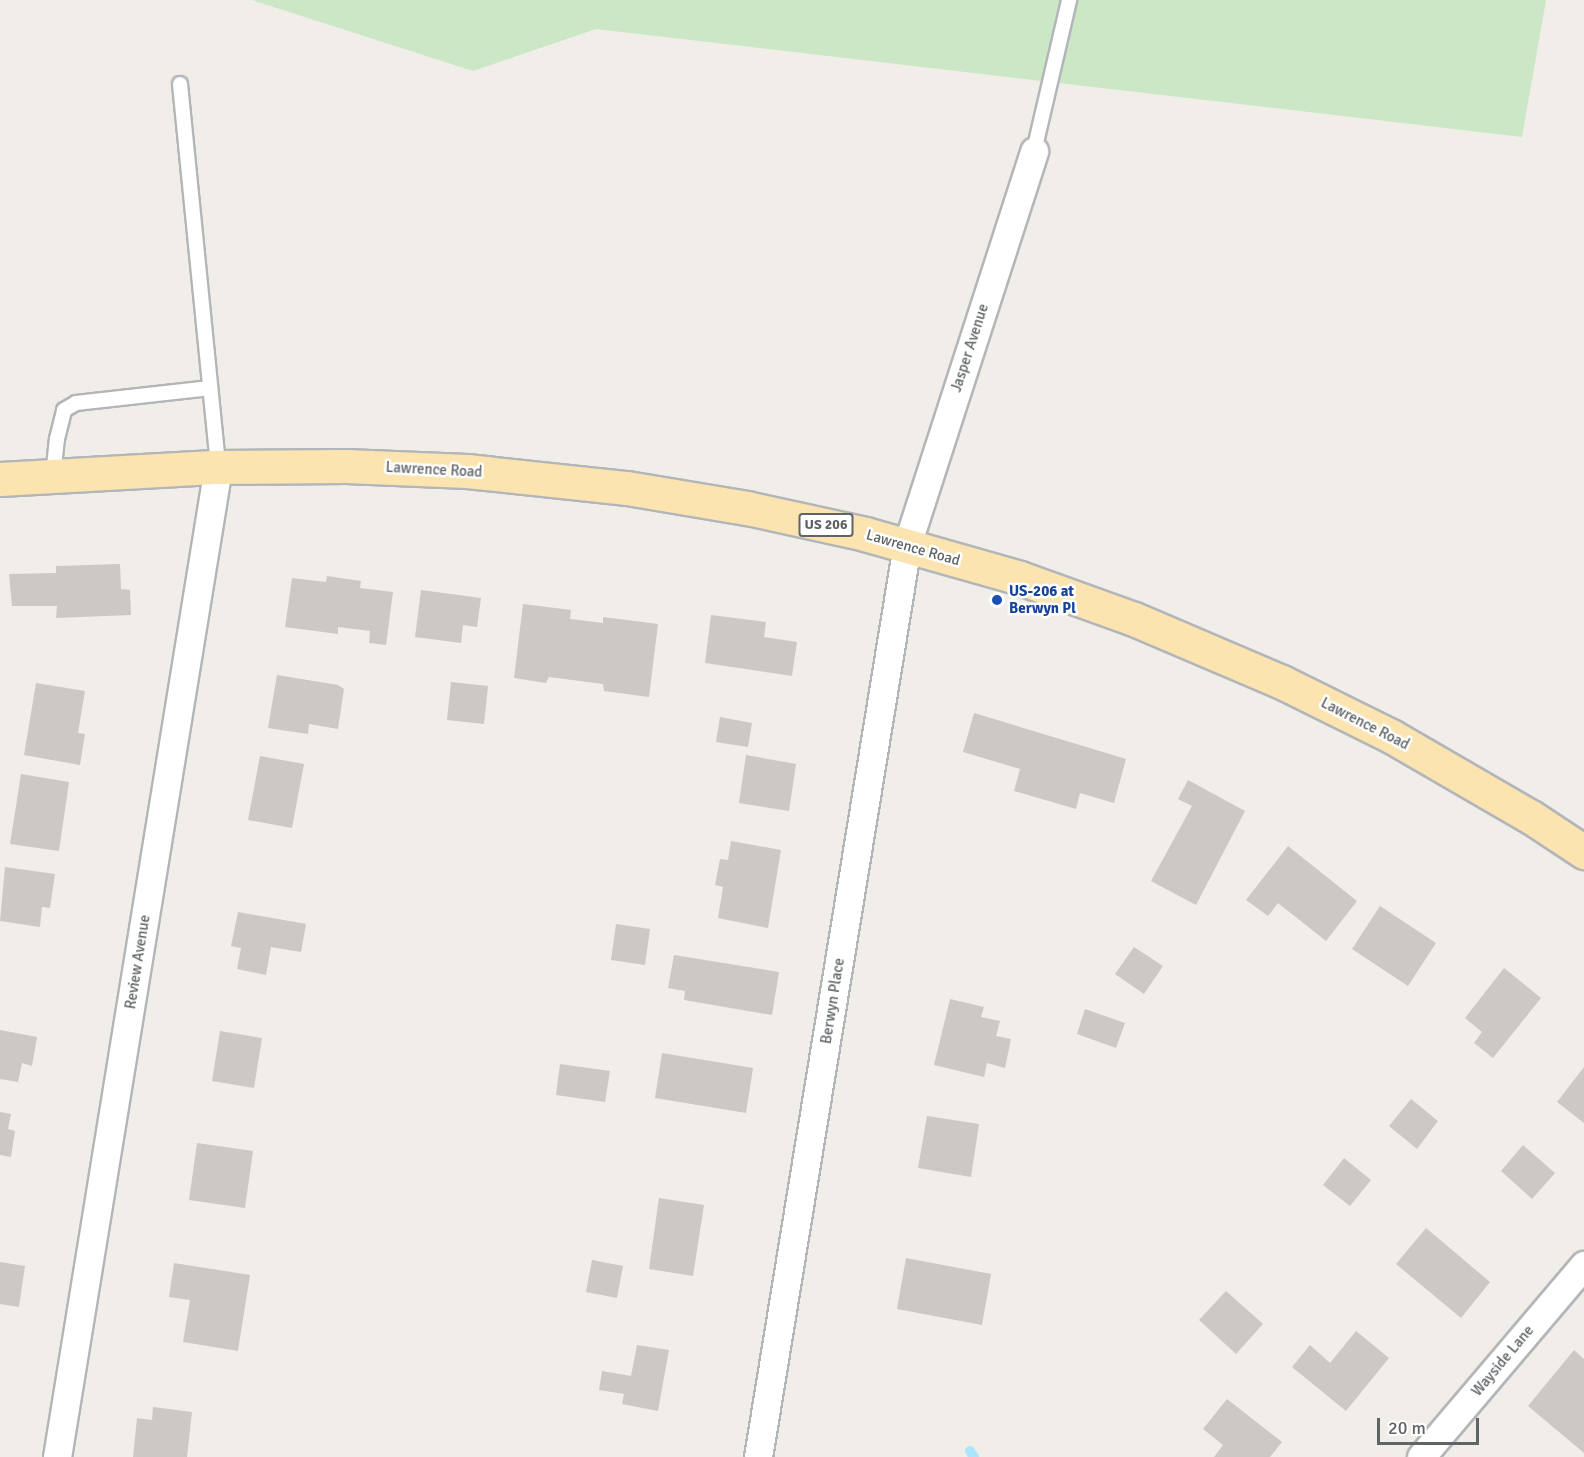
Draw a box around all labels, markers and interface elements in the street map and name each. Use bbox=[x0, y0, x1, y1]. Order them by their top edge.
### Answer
street label: Jasper Avenue bbox=[947, 302, 993, 394]
street label: Lawrence Road bbox=[385, 458, 483, 482]
road number: US 206 bbox=[798, 514, 854, 536]
street label: Lawrence Road bbox=[864, 526, 962, 570]
place label: US-206 at Berwyn Pl bbox=[1009, 582, 1076, 617]
marker: US-206 at Berwyn Pl bbox=[990, 593, 1004, 607]
street label: Lawrence Road bbox=[1318, 694, 1412, 754]
street label: Review Avenue bbox=[122, 914, 154, 1010]
street label: Berwyn Place bbox=[817, 957, 849, 1045]
street label: Wayside Lane bbox=[1468, 1322, 1538, 1400]
scale bar bbox=[1380, 1406, 1482, 1444]
text: 20 m bbox=[1388, 1417, 1426, 1439]

